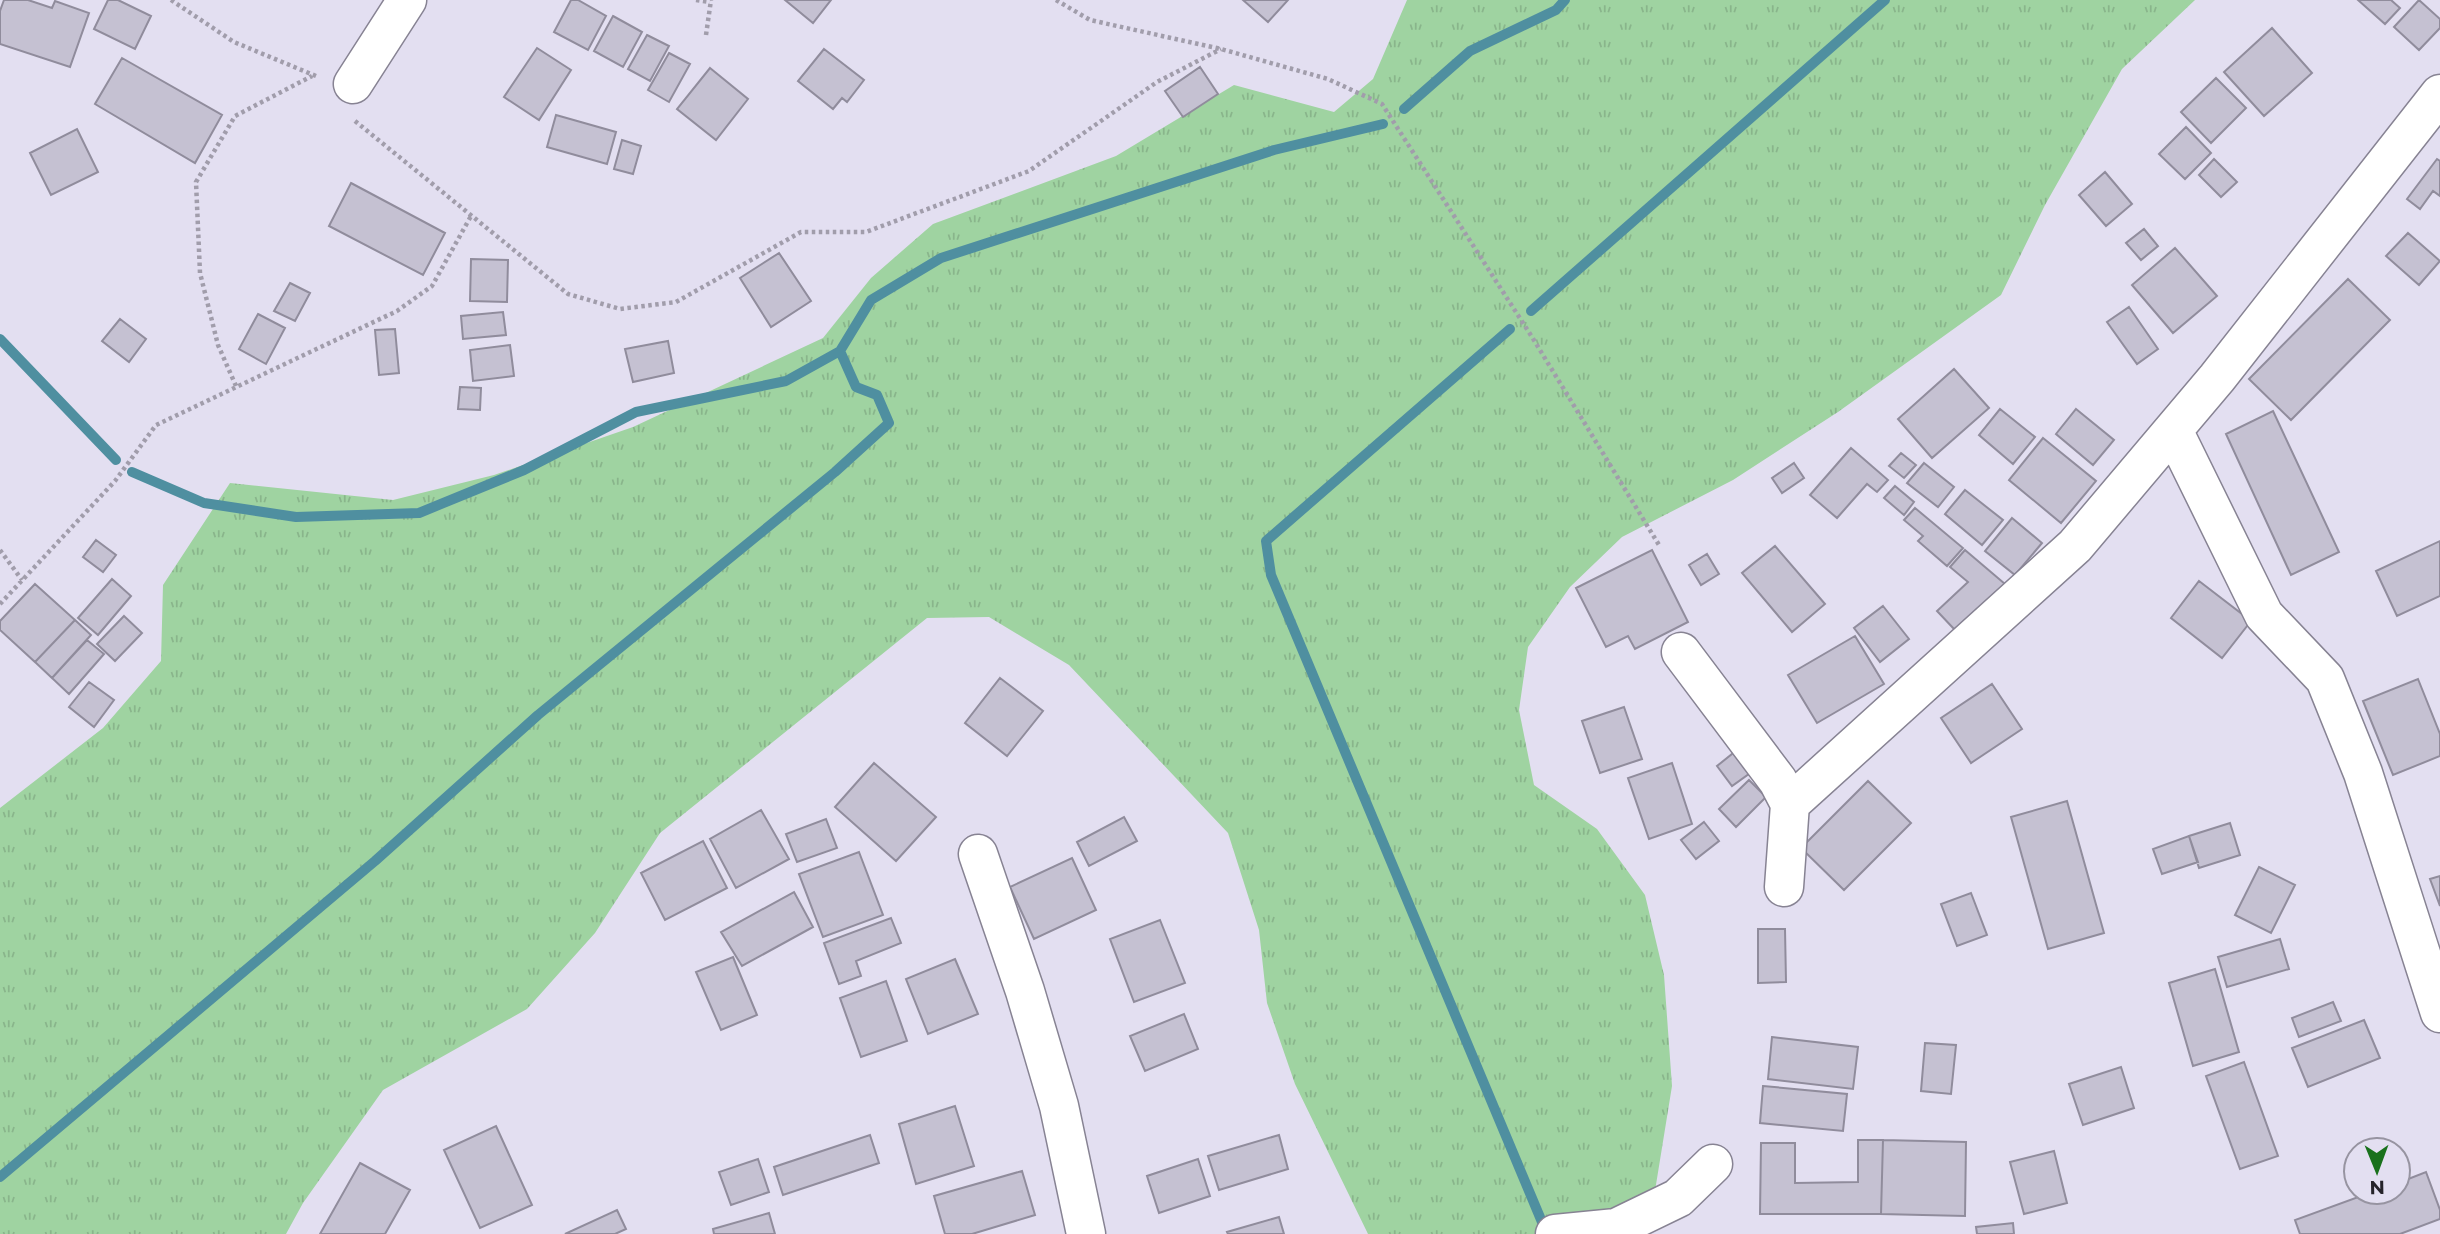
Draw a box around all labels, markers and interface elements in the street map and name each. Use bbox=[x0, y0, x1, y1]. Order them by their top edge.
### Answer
north arrow bbox=[2342, 1136, 2412, 1206]
text: N bbox=[2369, 1176, 2385, 1199]

